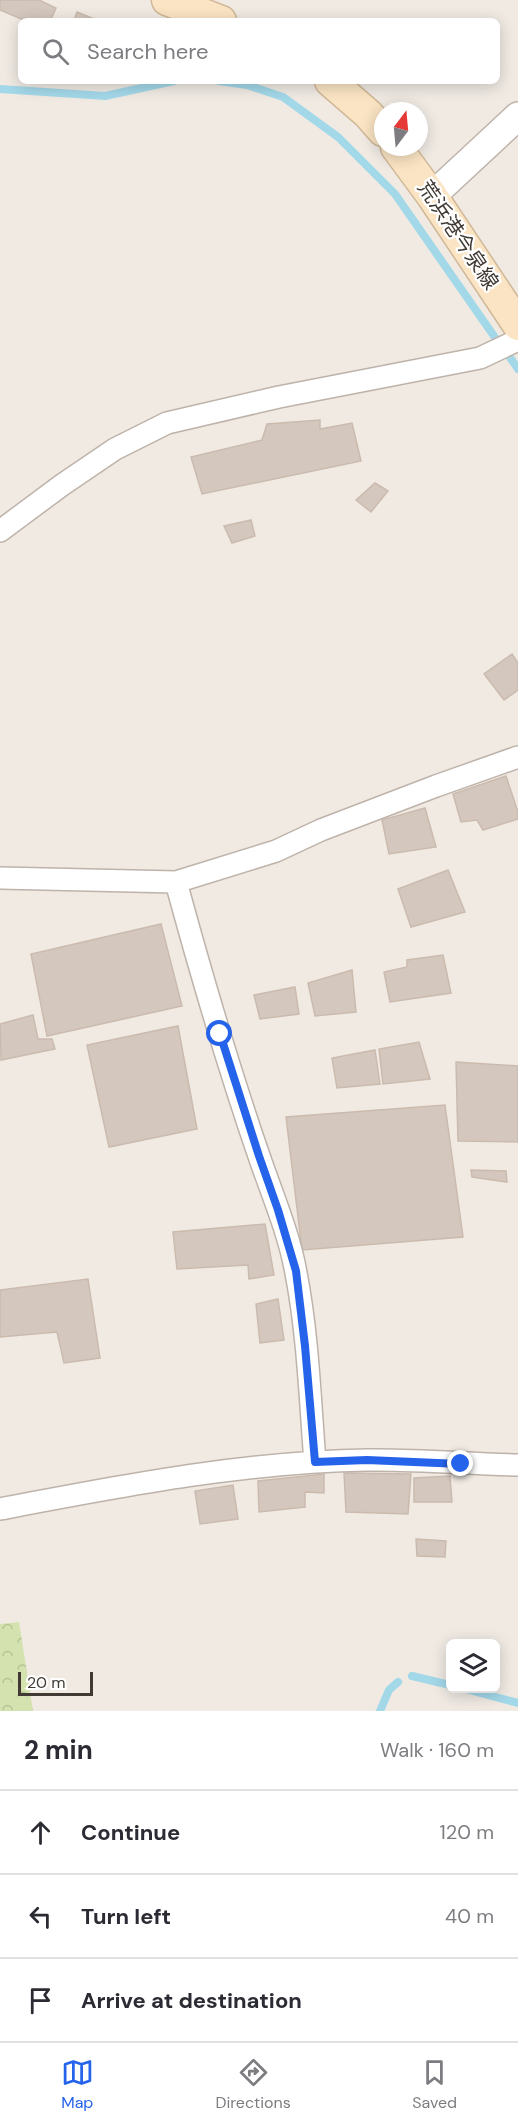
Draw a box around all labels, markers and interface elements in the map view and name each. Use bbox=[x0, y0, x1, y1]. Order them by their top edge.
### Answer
search box bbox=[18, 18, 500, 84]
icon: search bbox=[39, 35, 72, 68]
text: Search here bbox=[87, 37, 208, 66]
north arrow bbox=[374, 102, 428, 156]
street label: 荒浜港今泉線 bbox=[411, 175, 505, 295]
route start bbox=[206, 1020, 232, 1046]
route end bbox=[447, 1450, 473, 1476]
map controls bbox=[446, 1639, 500, 1693]
button: layers bbox=[446, 1639, 500, 1693]
scale bar bbox=[18, 1669, 93, 1696]
text: 20 m bbox=[27, 1672, 66, 1693]
text: 2 min bbox=[24, 1733, 93, 1767]
text: Walk · 160 m bbox=[380, 1737, 494, 1763]
icon: ahead bbox=[24, 1816, 57, 1849]
text: Continue bbox=[81, 1818, 180, 1847]
text: 120 m bbox=[440, 1819, 494, 1845]
icon: left bbox=[24, 1900, 57, 1933]
text: Turn left bbox=[81, 1902, 171, 1931]
text: 40 m bbox=[445, 1903, 494, 1929]
icon: arrive bbox=[24, 1984, 57, 2017]
text: Arrive at destination bbox=[81, 1986, 302, 2015]
tab: Map bbox=[61, 2056, 94, 2113]
tab: Directions bbox=[215, 2056, 291, 2113]
tab: Saved bbox=[412, 2056, 457, 2113]

